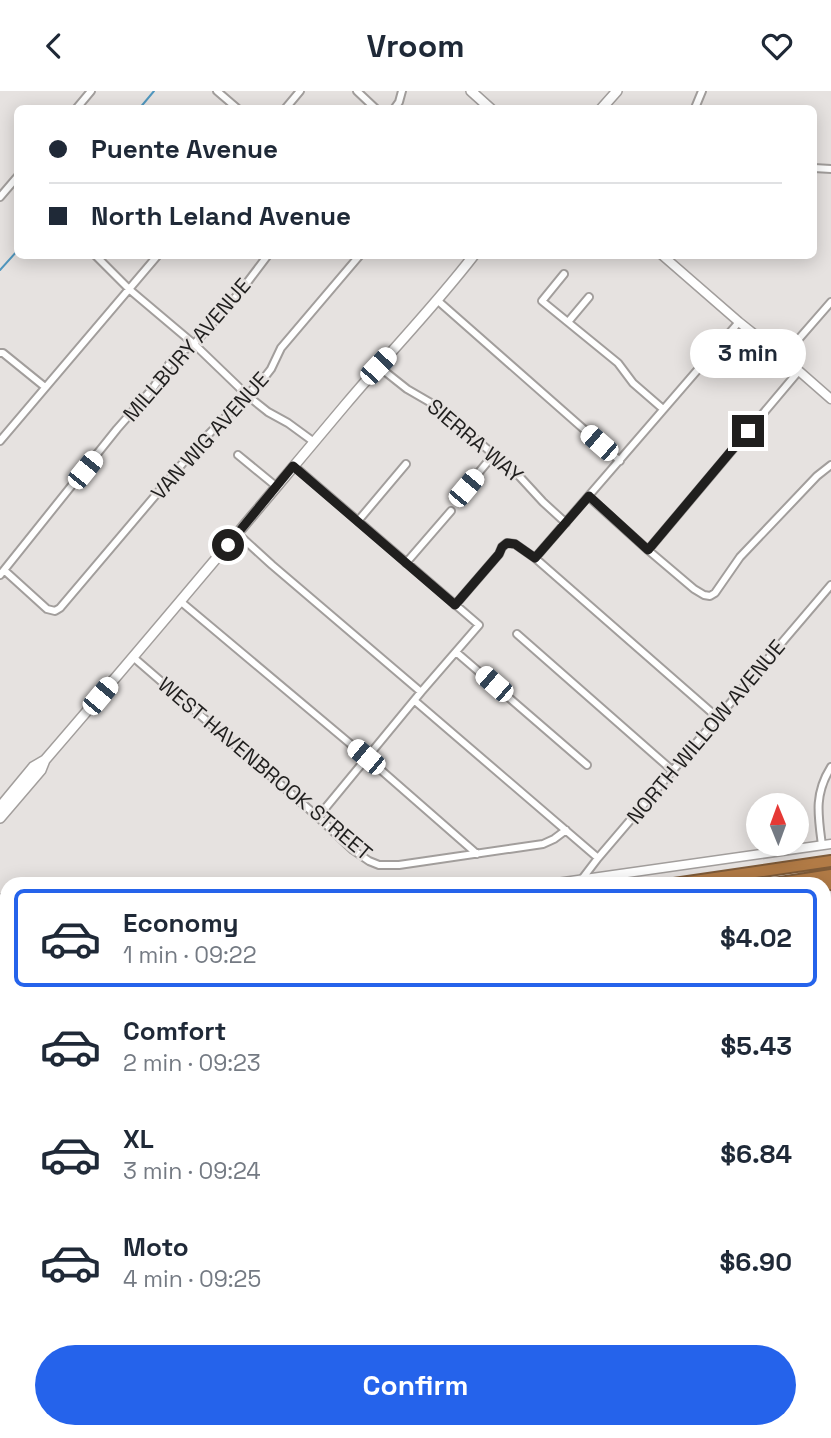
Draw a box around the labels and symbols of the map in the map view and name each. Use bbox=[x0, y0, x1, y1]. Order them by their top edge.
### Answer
street label: MILLBURY AVENUE bbox=[117, 272, 256, 427]
callout: 3 min bbox=[690, 329, 806, 379]
car bbox=[356, 343, 401, 389]
street label: VAN WIG AVENUE bbox=[145, 366, 274, 505]
street label: SIERRA WAY bbox=[422, 393, 529, 489]
route end bbox=[732, 415, 764, 447]
car bbox=[577, 421, 622, 465]
car bbox=[64, 447, 107, 493]
car bbox=[445, 465, 488, 511]
route start bbox=[212, 529, 244, 561]
street label: NORTH WILLOW AVENUE bbox=[621, 634, 791, 829]
car bbox=[472, 662, 517, 706]
street label: WEST HAVENBROOK STREET bbox=[153, 671, 378, 866]
car bbox=[79, 673, 122, 719]
car bbox=[344, 735, 389, 779]
north arrow bbox=[746, 793, 808, 856]

